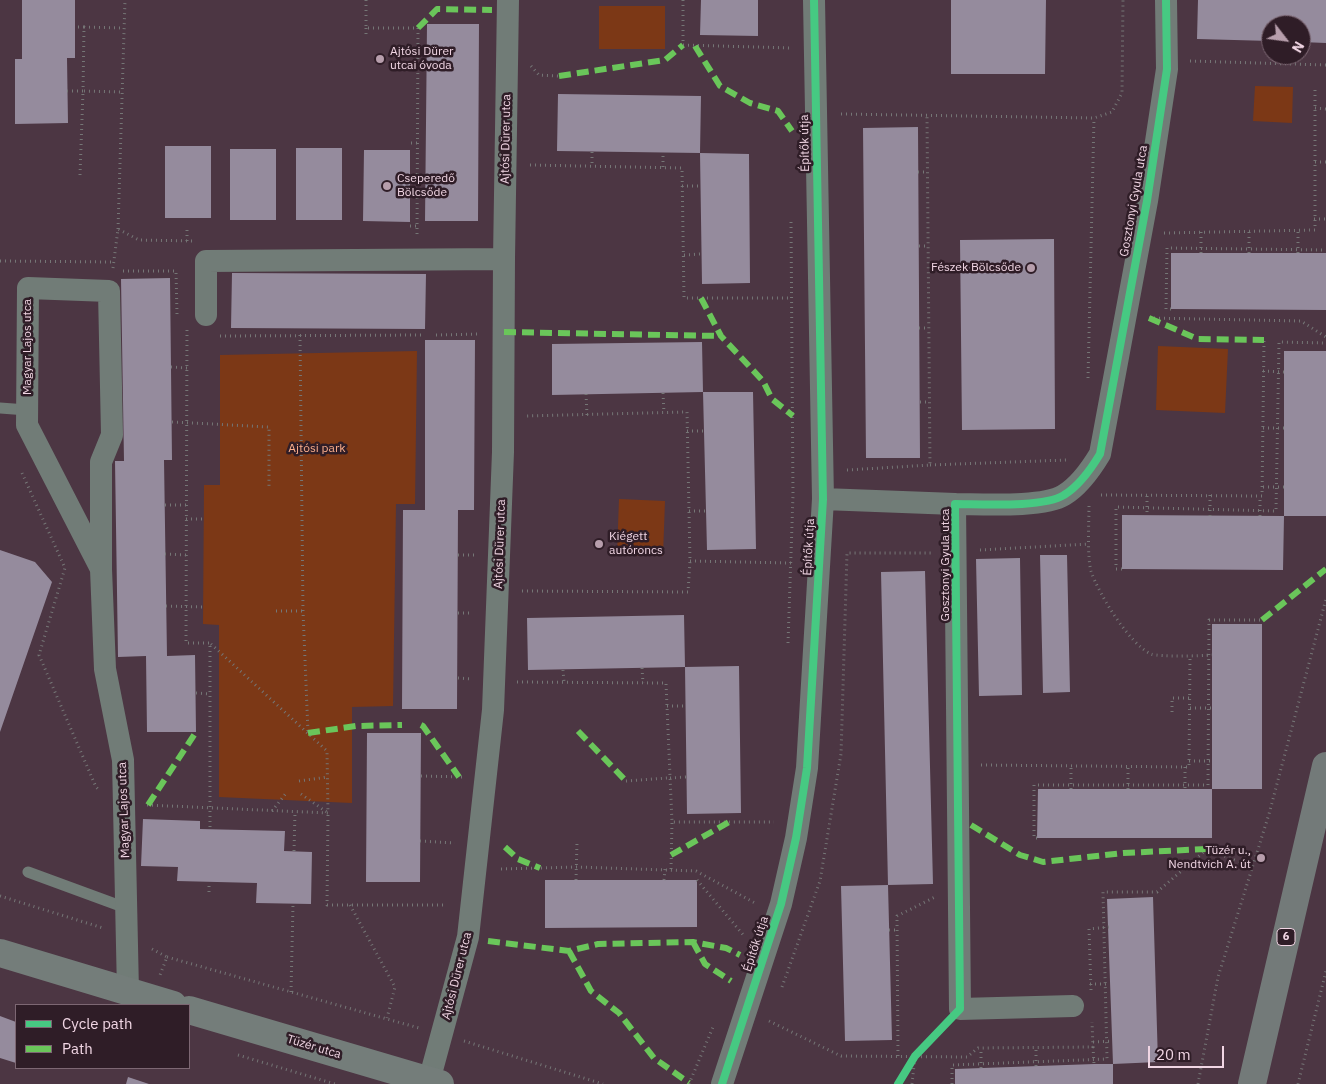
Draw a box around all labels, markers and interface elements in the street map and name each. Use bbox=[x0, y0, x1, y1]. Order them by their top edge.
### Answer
north arrow bbox=[1261, 15, 1311, 65]
text: N bbox=[1288, 38, 1308, 56]
place label: Ajtósi Dürer utcai óvoda bbox=[390, 45, 453, 73]
marker: Ajtósi Dürer utcai óvoda bbox=[374, 53, 386, 65]
street label: Ajtósi Dürer utca bbox=[498, 94, 514, 184]
street label: Építők útja bbox=[797, 114, 813, 172]
street label: Gosztonyi Gyula utca bbox=[1117, 144, 1151, 258]
place label: Cseperedő Bölcsőde bbox=[397, 172, 455, 200]
marker: Cseperedő Bölcsőde bbox=[381, 180, 393, 192]
place label: Fészek Bölcsőde bbox=[931, 261, 1021, 275]
marker: Fészek Bölcsőde bbox=[1025, 262, 1037, 274]
street label: Magyar Lajos utca bbox=[21, 299, 35, 395]
park label: Ajtósi park bbox=[288, 442, 346, 456]
street label: Ajtósi Dürer utca bbox=[491, 499, 509, 589]
street label: Gosztonyi Gyula utca bbox=[939, 509, 953, 621]
street label: Építők útja bbox=[800, 518, 818, 576]
place label: Kiégett autóroncs bbox=[609, 530, 663, 558]
marker: Kiégett autóroncs bbox=[593, 538, 605, 550]
street label: Magyar Lajos utca bbox=[115, 762, 133, 858]
place label: Tüzér u., Nendtvich A. út bbox=[1168, 844, 1251, 872]
marker: Tüzér u., Nendtvich A. út bbox=[1255, 852, 1267, 864]
street label: Építők útja bbox=[740, 914, 772, 974]
road number: 6 bbox=[1277, 929, 1295, 946]
street label: Ajtósi Dürer utca bbox=[439, 931, 475, 1021]
legend bbox=[15, 1004, 190, 1069]
text: Cycle path bbox=[62, 1014, 133, 1033]
street label: Tüzér utca bbox=[285, 1032, 343, 1062]
scale bar bbox=[1151, 1036, 1227, 1068]
text: Path bbox=[62, 1039, 93, 1058]
text: 20 m bbox=[1156, 1045, 1191, 1064]

